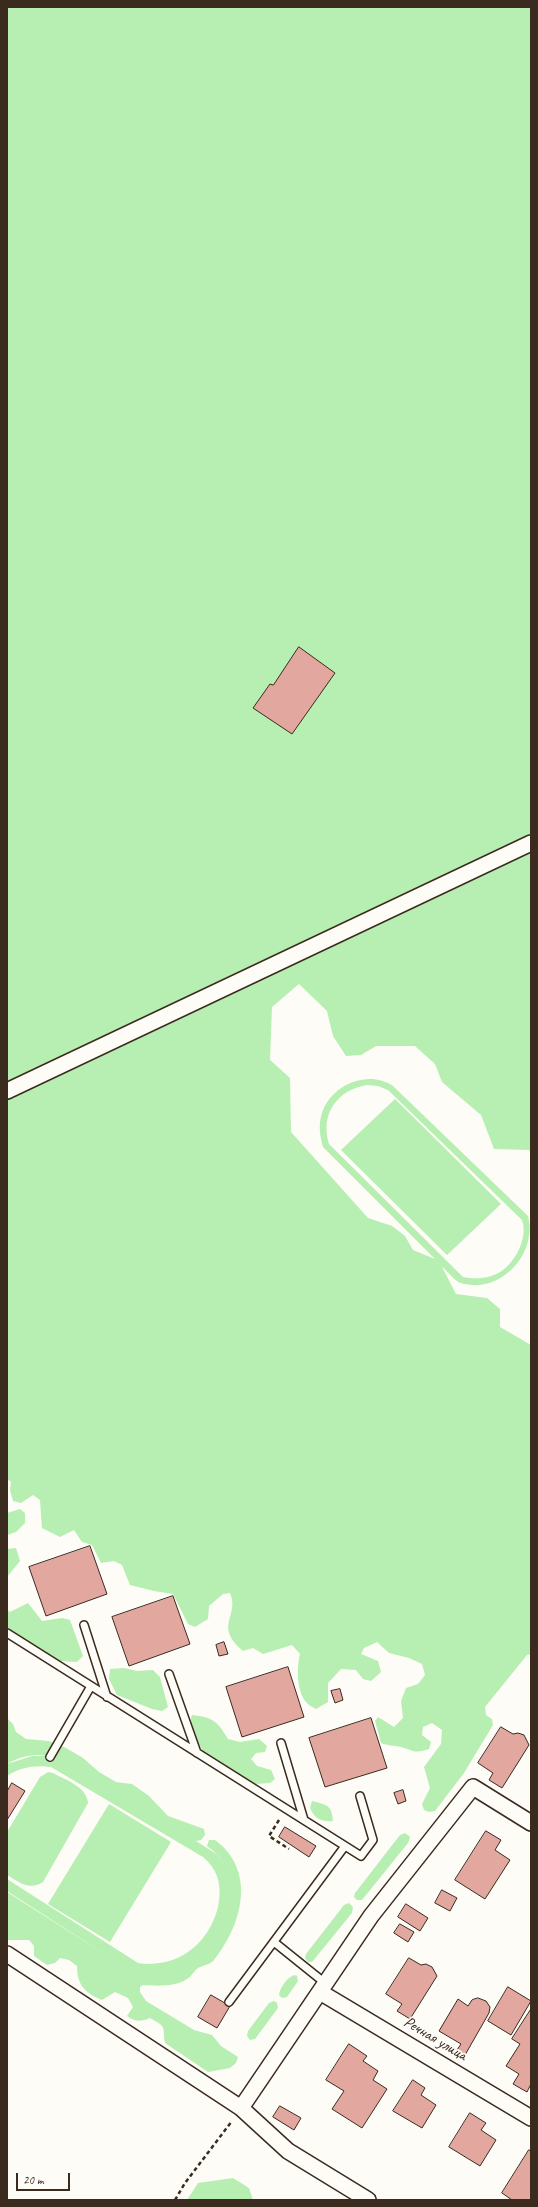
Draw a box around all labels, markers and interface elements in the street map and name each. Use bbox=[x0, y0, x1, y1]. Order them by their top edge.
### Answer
street label: Речная улица bbox=[400, 2013, 470, 2065]
scale bar bbox=[18, 2165, 72, 2191]
text: 20 m bbox=[23, 2172, 43, 2188]

